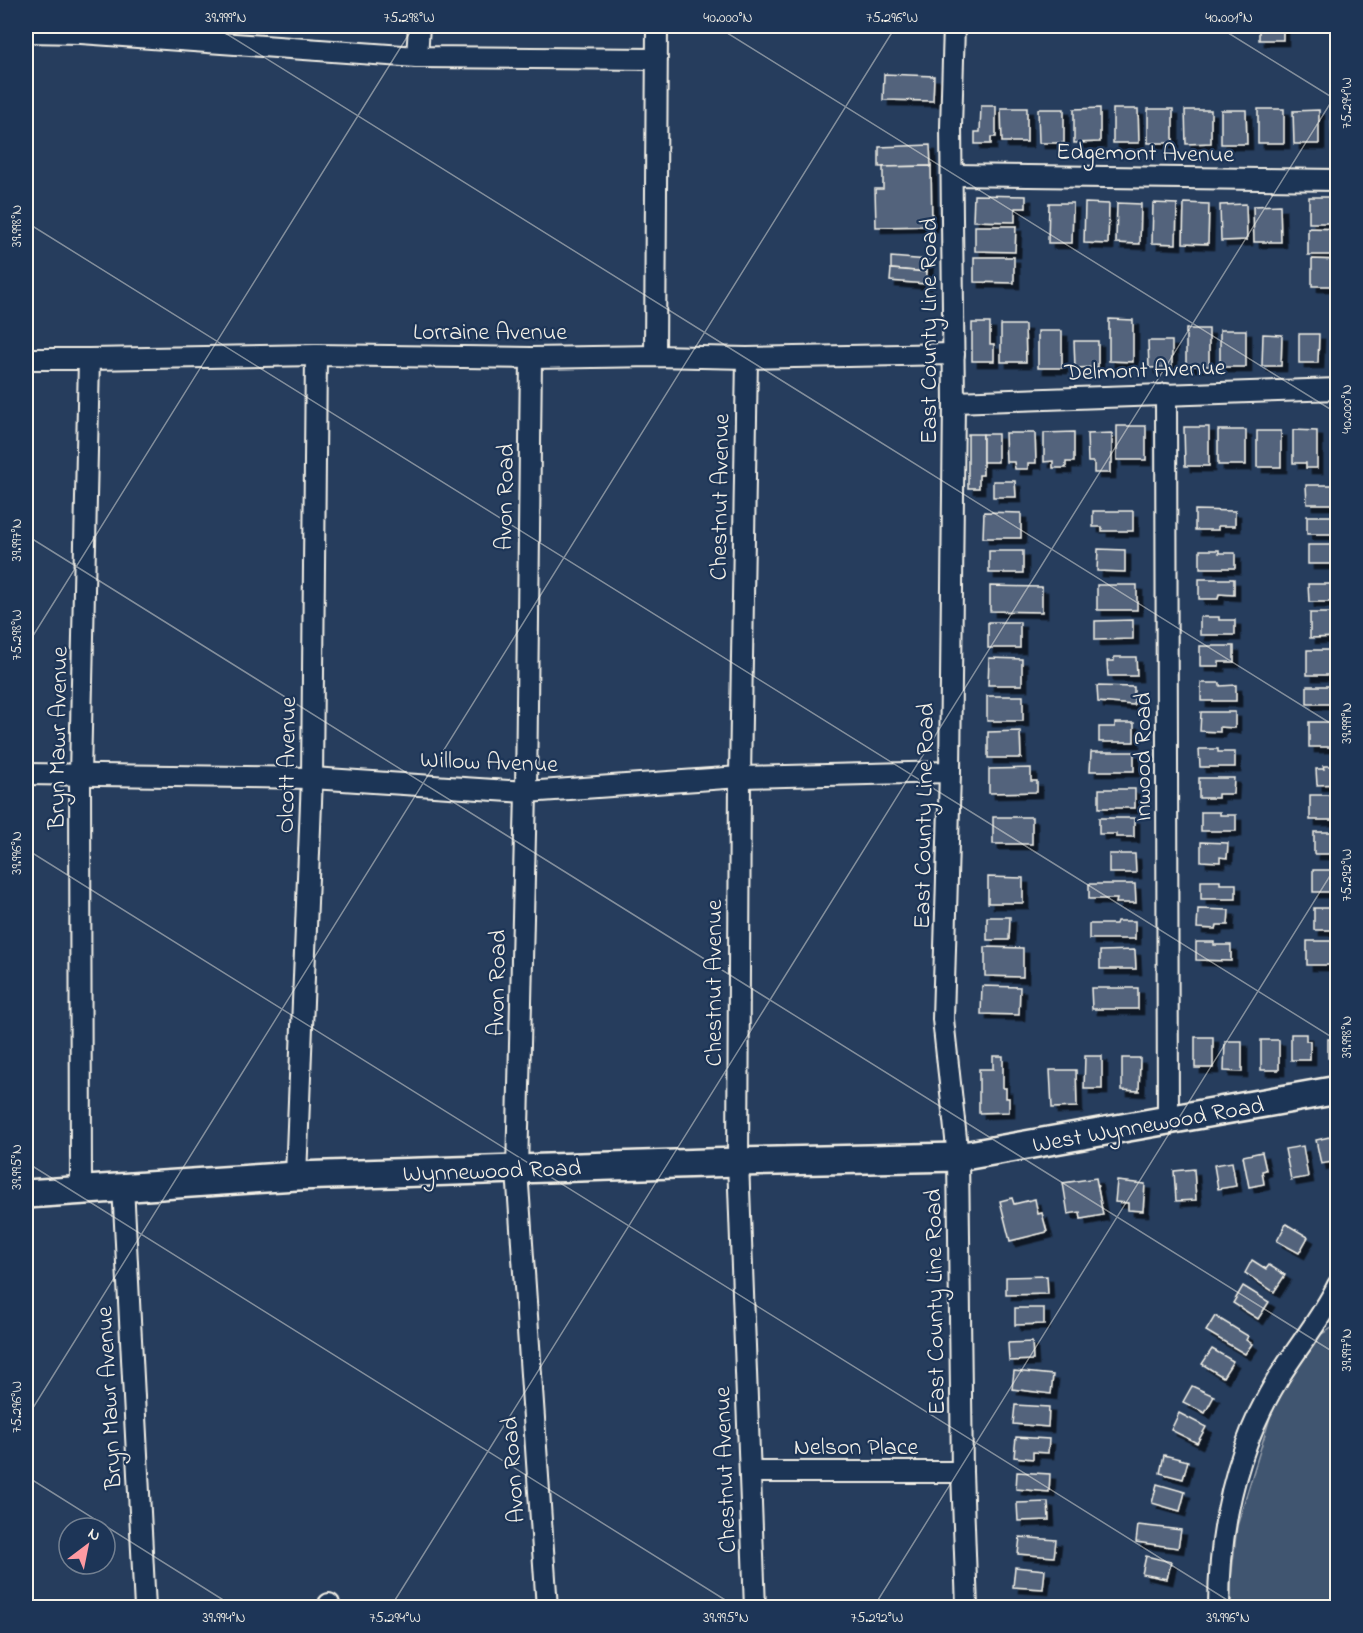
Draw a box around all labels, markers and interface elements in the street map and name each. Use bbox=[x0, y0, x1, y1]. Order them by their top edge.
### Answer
text: 39.999°N bbox=[205, 7, 247, 29]
text: 75.298°W bbox=[383, 7, 435, 29]
text: 40.000°N bbox=[703, 7, 753, 29]
text: 75.296°W bbox=[866, 7, 918, 29]
text: 40.001°N bbox=[1205, 7, 1253, 29]
text: 75.294°W bbox=[1336, 77, 1358, 129]
street label: Edgemont Avenue bbox=[1055, 135, 1235, 174]
text: 39.998°N bbox=[6, 205, 28, 247]
street label: East County Line Road bbox=[913, 217, 949, 444]
street label: Lorraine Avenue bbox=[413, 316, 567, 351]
street label: Delmont Avenue bbox=[1063, 351, 1226, 392]
text: 40.000°N bbox=[1336, 384, 1358, 434]
street label: Chestnut Avenue bbox=[703, 413, 740, 581]
street label: Avon Road bbox=[488, 443, 525, 551]
text: 39.997°N bbox=[6, 518, 28, 562]
text: 75.298°W bbox=[6, 609, 28, 661]
street label: Bryn Mawr Avenue bbox=[40, 646, 80, 831]
street label: Inwood Road bbox=[1127, 692, 1162, 822]
street label: Olcott Avenue bbox=[270, 696, 307, 834]
street label: East County Line Road bbox=[906, 702, 946, 930]
text: 39.999°N bbox=[1336, 702, 1358, 744]
street label: Willow Avenue bbox=[419, 744, 559, 783]
text: 39.996°N bbox=[6, 831, 28, 875]
text: 75.292°W bbox=[1336, 849, 1358, 901]
street label: Chestnut Avenue bbox=[698, 899, 733, 1066]
street label: Avon Road bbox=[480, 929, 517, 1037]
text: 39.998°N bbox=[1336, 1016, 1358, 1058]
street label: West Wynnewood Road bbox=[1030, 1089, 1267, 1165]
text: 39.995°N bbox=[6, 1144, 28, 1190]
street label: Wynnewood Road bbox=[402, 1152, 582, 1194]
street label: East County Line Road bbox=[917, 1188, 957, 1415]
street label: Bryn Mawr Avenue bbox=[88, 1305, 134, 1491]
text: 39.997°N bbox=[1336, 1328, 1358, 1372]
text: 75.296°W bbox=[6, 1381, 28, 1433]
street label: Chestnut Avenue bbox=[706, 1386, 747, 1554]
street label: Avon Road bbox=[493, 1415, 536, 1524]
street label: Nelson Place bbox=[794, 1431, 918, 1466]
north arrow bbox=[57, 1516, 117, 1576]
text: N bbox=[83, 1522, 105, 1548]
text: 39.994°N bbox=[202, 1607, 246, 1629]
text: 75.294°W bbox=[369, 1607, 421, 1629]
text: 39.995°N bbox=[703, 1607, 749, 1629]
text: 75.292°W bbox=[851, 1607, 903, 1629]
text: 39.996°N bbox=[1206, 1607, 1250, 1629]

